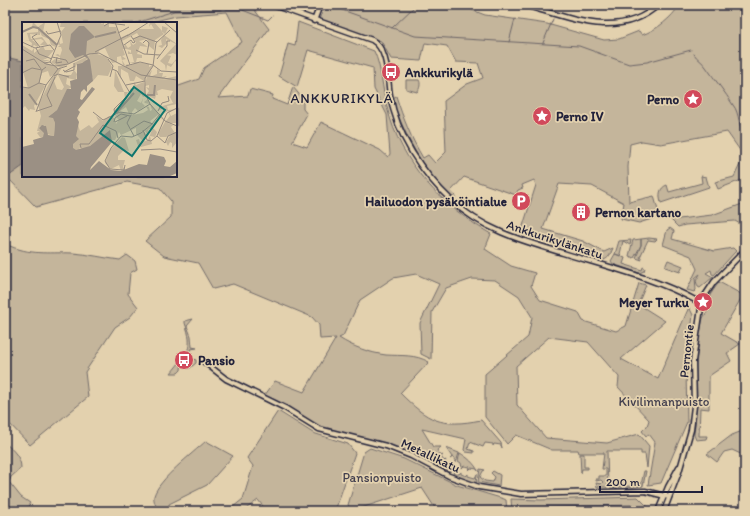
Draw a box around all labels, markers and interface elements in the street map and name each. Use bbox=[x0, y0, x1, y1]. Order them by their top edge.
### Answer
inset map bbox=[22, 22, 177, 177]
bus stop icon: Ankkurikylä bbox=[380, 61, 402, 83]
place label: Ankkurikylä bbox=[404, 65, 473, 81]
place icon: Perno bbox=[682, 88, 704, 110]
district label: ANKKURIKYLÄ bbox=[290, 90, 394, 107]
place label: Perno bbox=[647, 92, 679, 107]
place icon: Perno IV bbox=[531, 105, 553, 127]
place label: Perno IV bbox=[556, 109, 604, 124]
parking icon: Hailuodon pysäköintialue bbox=[510, 190, 532, 212]
place label: Hailuodon pysäköintialue bbox=[365, 194, 507, 210]
building icon: Pernon kartano bbox=[570, 201, 592, 223]
place label: Pernon kartano bbox=[595, 205, 682, 220]
street label: Ankkurikylänkatu bbox=[505, 217, 605, 262]
place icon: Meyer Turku bbox=[692, 291, 714, 313]
place label: Meyer Turku bbox=[619, 295, 690, 311]
street label: Pernontie bbox=[676, 324, 697, 379]
bus stop icon: Pansio bbox=[173, 349, 195, 371]
place label: Pansio bbox=[198, 353, 235, 368]
park label: Kivilinnanpuisto bbox=[619, 394, 710, 409]
street label: Metallikatu bbox=[399, 435, 463, 476]
scale bar bbox=[600, 468, 702, 494]
park label: Pansionpuisto bbox=[343, 470, 422, 485]
text: 200 m bbox=[606, 475, 640, 489]

